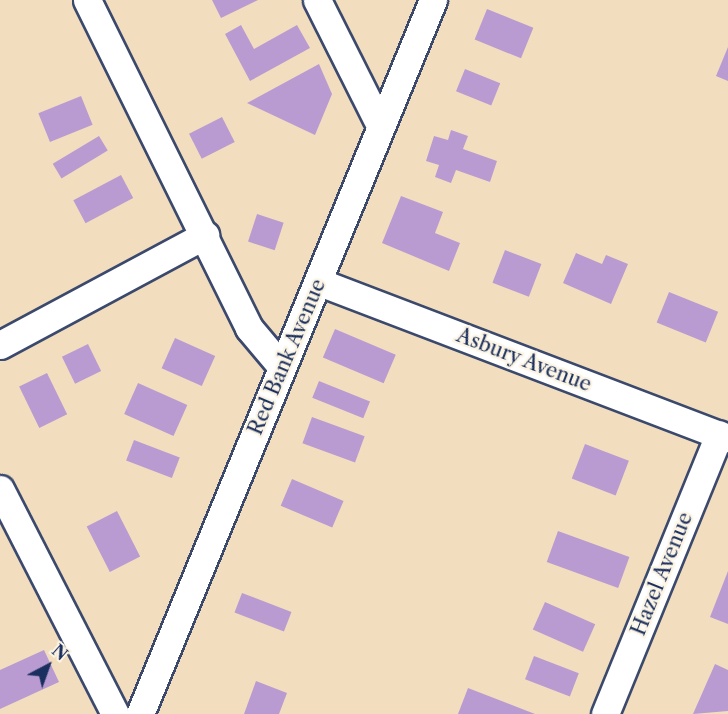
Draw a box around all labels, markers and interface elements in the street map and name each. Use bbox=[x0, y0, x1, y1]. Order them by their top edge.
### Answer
street label: Red Bank Avenue bbox=[243, 275, 331, 439]
street label: Asbury Avenue bbox=[453, 323, 595, 397]
street label: Hazel Avenue bbox=[626, 509, 698, 639]
north arrow bbox=[18, 636, 78, 696]
text: N bbox=[48, 640, 72, 665]

